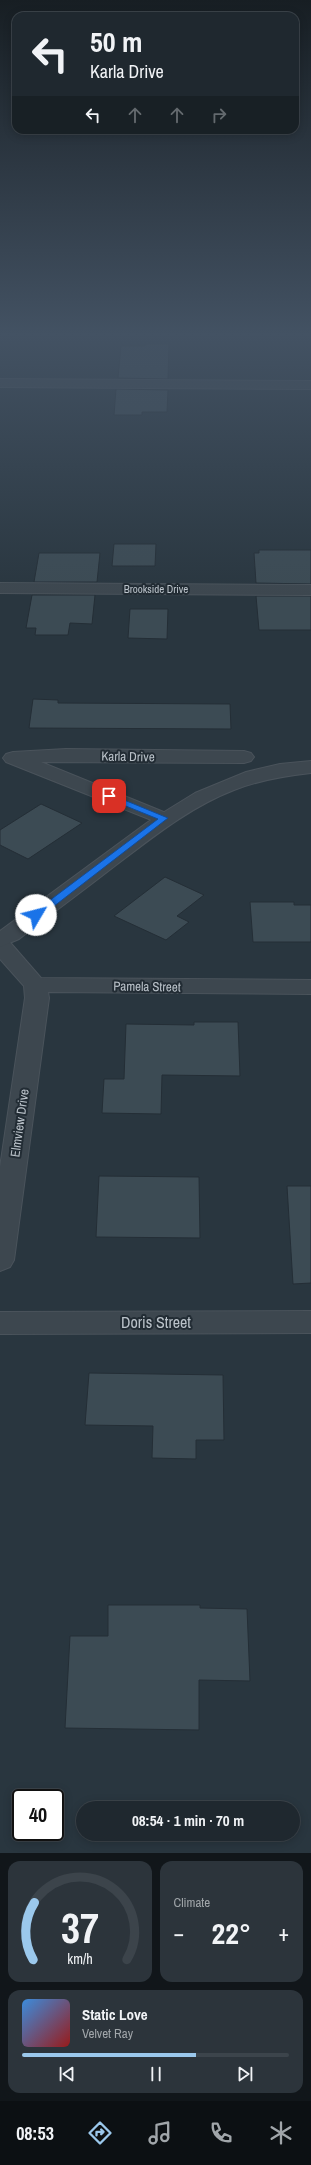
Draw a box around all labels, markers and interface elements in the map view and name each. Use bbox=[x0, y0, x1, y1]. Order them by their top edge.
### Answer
text: 50 m bbox=[90, 23, 142, 61]
icon: left bbox=[24, 28, 76, 80]
text: Karla Drive bbox=[90, 59, 164, 84]
icon: left bbox=[82, 104, 104, 126]
icon: ahead bbox=[124, 104, 146, 126]
icon: ahead bbox=[166, 104, 188, 126]
icon: right bbox=[208, 104, 230, 126]
street label: Brookside Drive bbox=[124, 582, 188, 596]
street label: Karla Drive bbox=[101, 748, 155, 765]
pin bbox=[92, 779, 126, 813]
icon: arrive bbox=[98, 785, 120, 807]
position arrow bbox=[15, 894, 57, 936]
street label: Pamela Street bbox=[113, 977, 181, 996]
street label: Elmview Drive bbox=[6, 1088, 33, 1158]
street label: Doris Street bbox=[121, 1311, 191, 1333]
speed limit sign: 40 bbox=[12, 1789, 64, 1841]
text: 08:54 · 1 min · 70 m bbox=[132, 1810, 244, 1831]
text: Climate bbox=[174, 1894, 210, 1911]
text: 37 bbox=[61, 1899, 99, 1955]
text: 22° bbox=[212, 1913, 251, 1953]
text: − bbox=[174, 1918, 184, 1948]
text: + bbox=[278, 1918, 289, 1948]
text: km/h bbox=[67, 1948, 92, 1967]
text: Static Love bbox=[82, 2004, 148, 2025]
text: Velvet Ray bbox=[82, 2025, 133, 2042]
icon: previous bbox=[56, 2063, 78, 2085]
icon: pause bbox=[145, 2063, 167, 2085]
icon: next bbox=[234, 2063, 256, 2085]
icon: directions bbox=[86, 2119, 114, 2147]
icon: music bbox=[146, 2119, 174, 2147]
icon: phone bbox=[207, 2119, 235, 2147]
icon: climate bbox=[267, 2119, 295, 2147]
text: 08:53 bbox=[16, 2121, 54, 2146]

